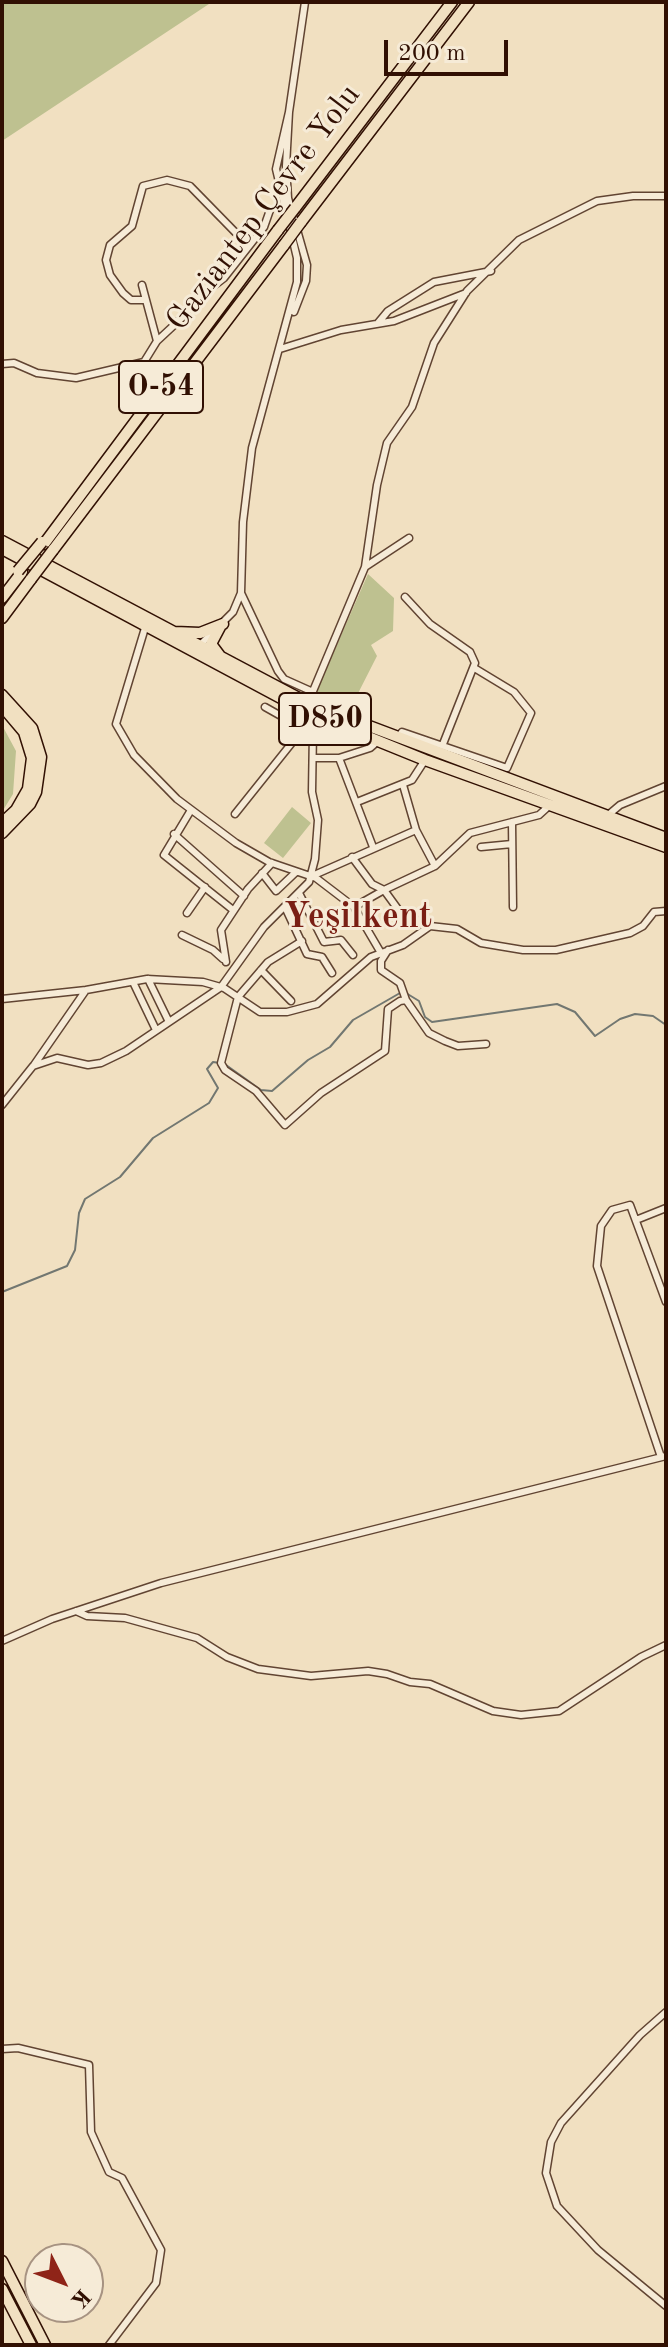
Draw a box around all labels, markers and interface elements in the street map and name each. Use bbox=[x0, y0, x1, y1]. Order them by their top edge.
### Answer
scale bar bbox=[388, 24, 512, 74]
text: 200 m bbox=[398, 42, 466, 66]
street label: Gaziantep Çevre Yolu bbox=[159, 77, 369, 339]
road number: O-54 bbox=[119, 361, 203, 413]
road number: D850 bbox=[279, 693, 371, 745]
district label: Yeşilkent bbox=[284, 896, 432, 940]
north arrow bbox=[24, 2243, 104, 2323]
text: K bbox=[67, 2284, 94, 2311]

